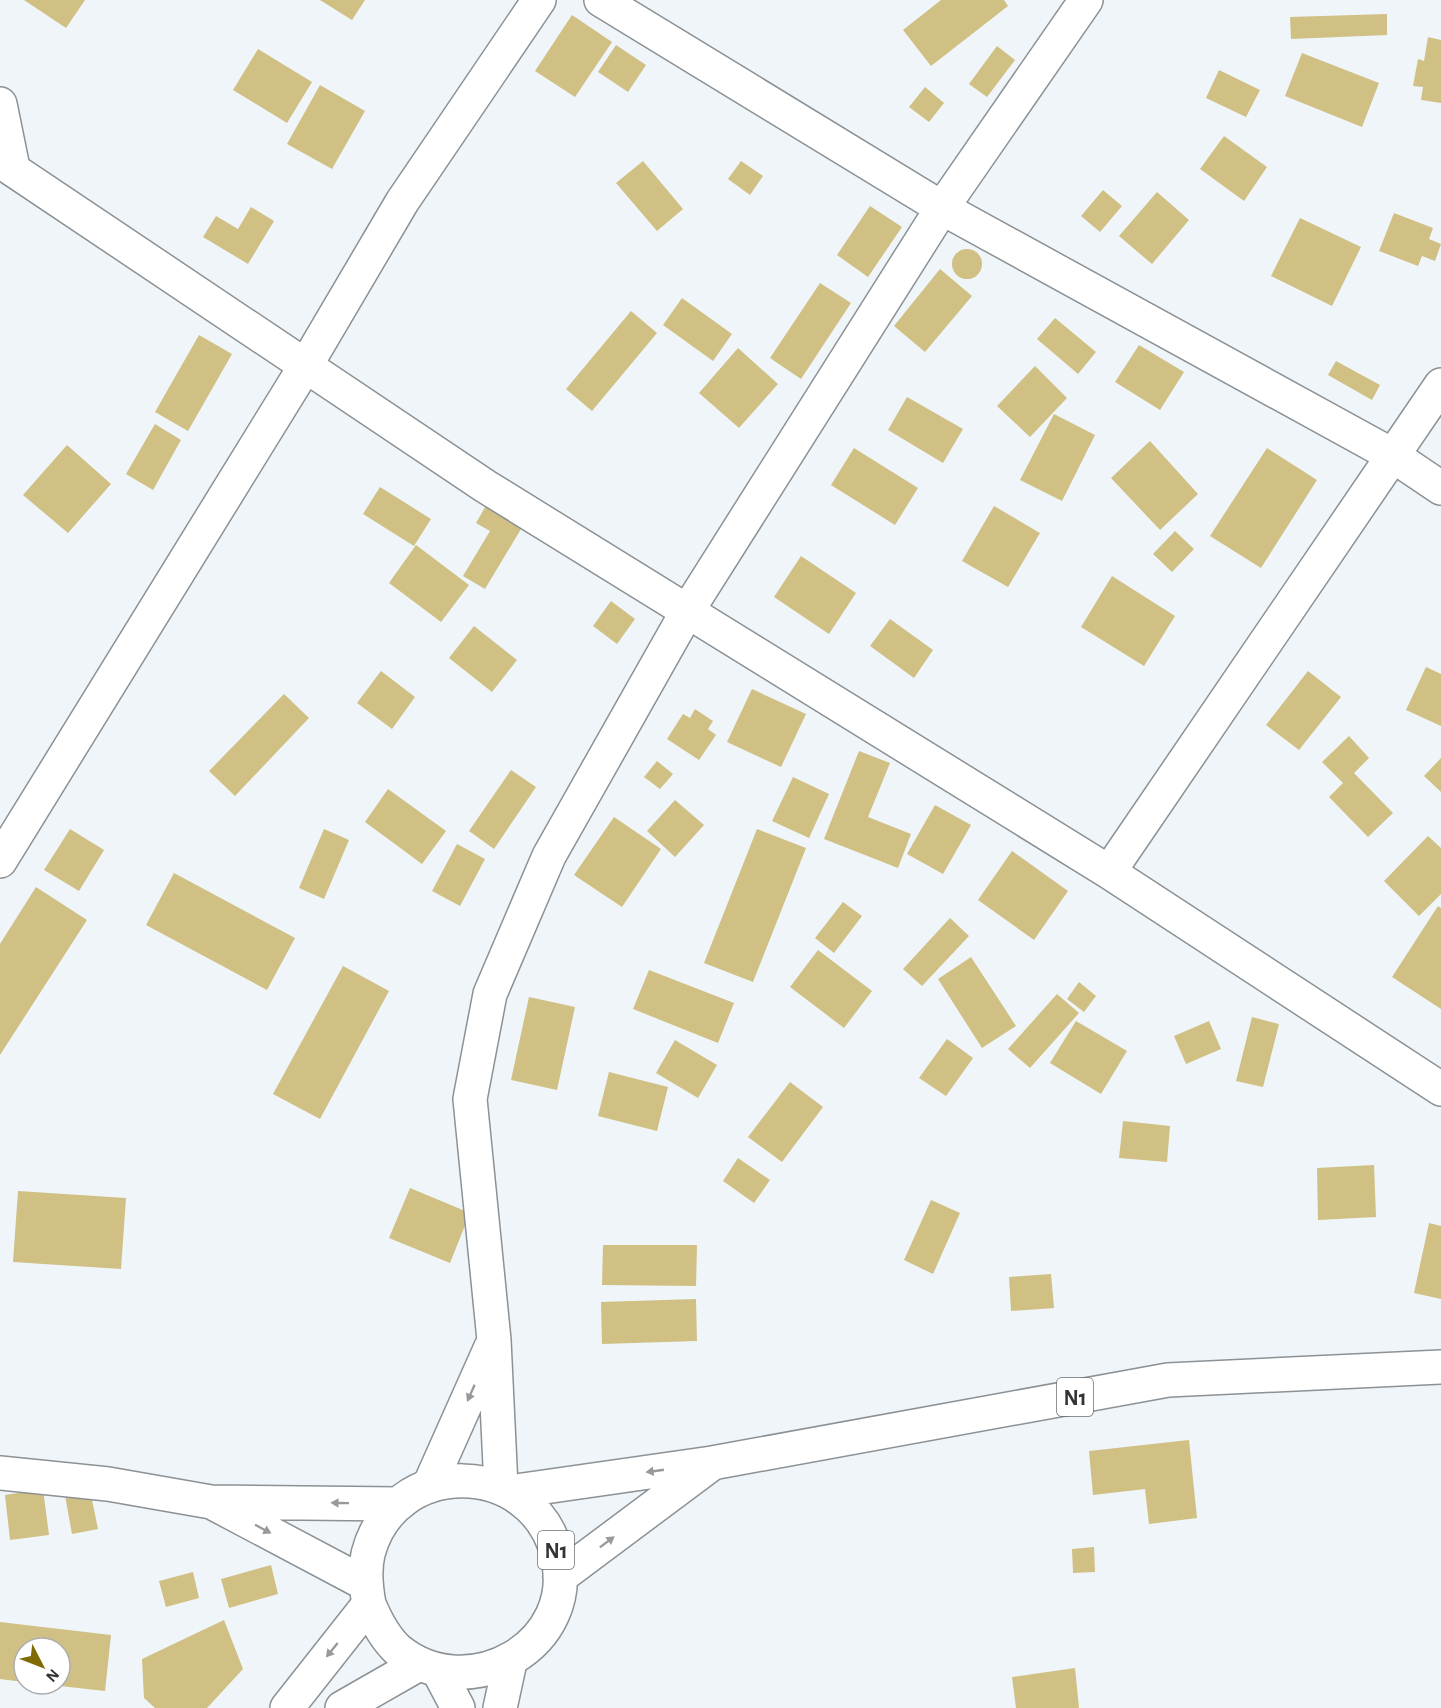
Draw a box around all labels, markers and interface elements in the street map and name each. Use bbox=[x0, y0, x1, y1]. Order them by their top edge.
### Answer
road number: N1 bbox=[1057, 1378, 1093, 1416]
one-way arrow bbox=[466, 1385, 475, 1402]
one-way arrow bbox=[645, 1467, 664, 1476]
one-way arrow bbox=[330, 1498, 349, 1508]
one-way arrow bbox=[255, 1524, 272, 1534]
road number: N1 bbox=[538, 1531, 574, 1569]
one-way arrow bbox=[599, 1535, 615, 1548]
north arrow bbox=[12, 1636, 72, 1696]
one-way arrow bbox=[327, 1642, 339, 1657]
text: N bbox=[43, 1666, 62, 1685]

